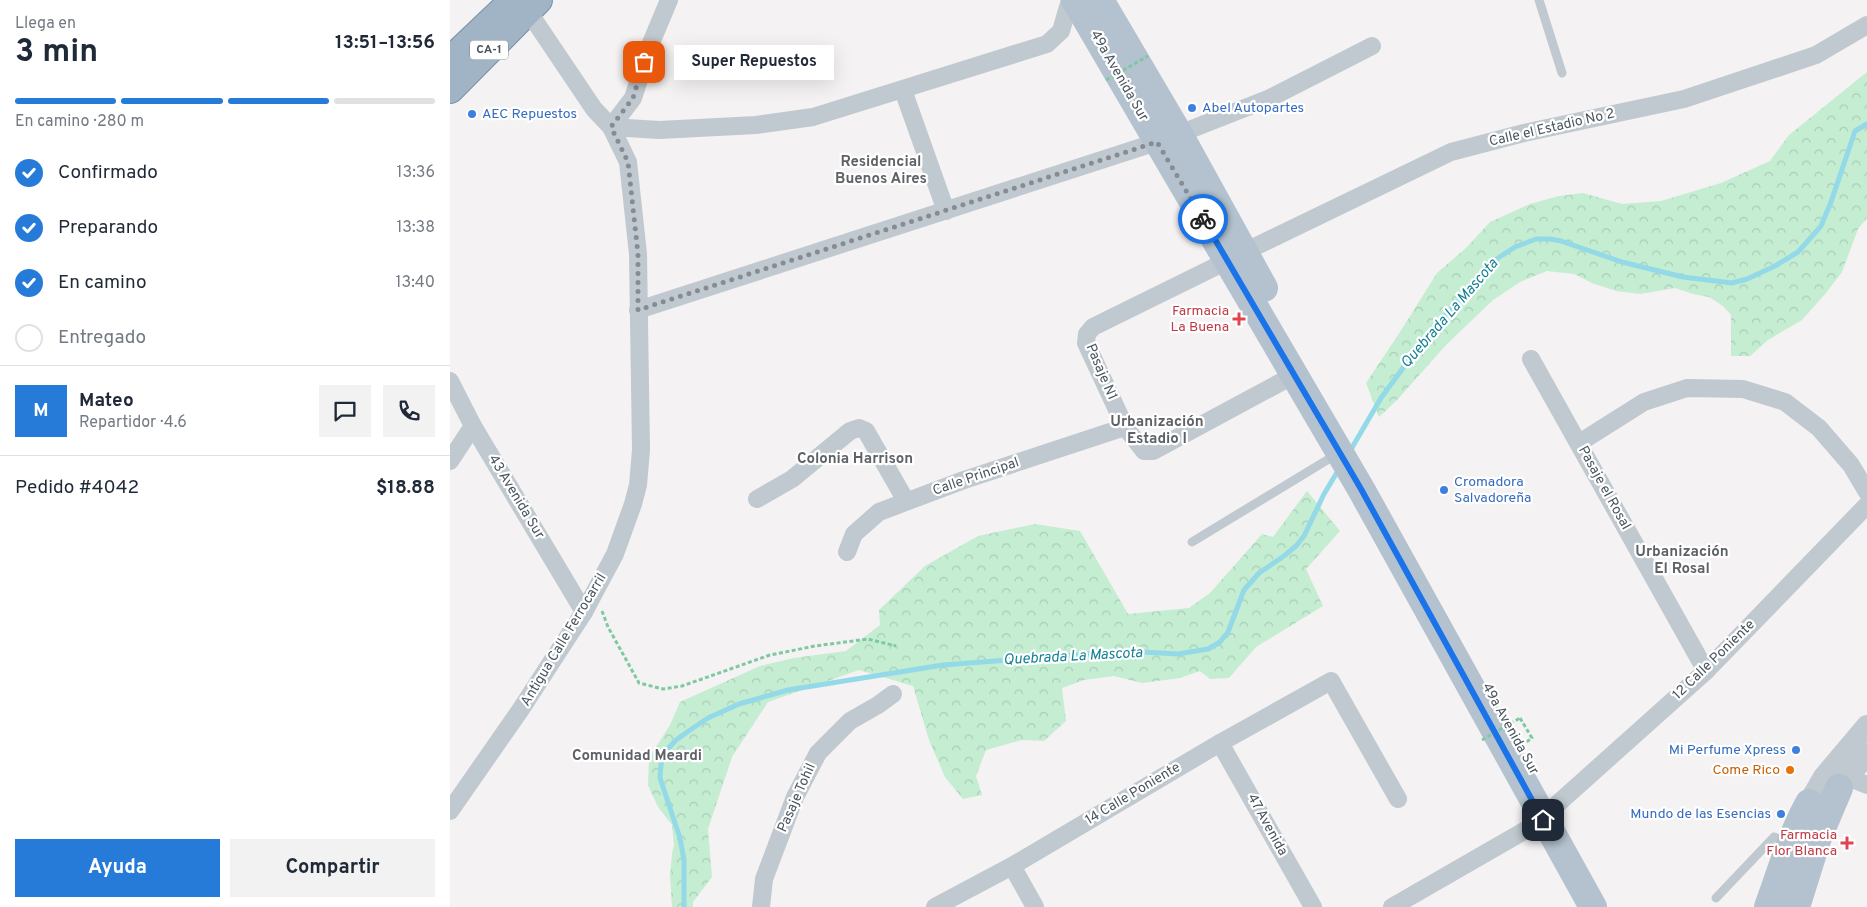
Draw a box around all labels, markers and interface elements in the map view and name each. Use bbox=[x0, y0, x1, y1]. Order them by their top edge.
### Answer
text: Llega en bbox=[15, 14, 76, 34]
street label: 49a Avenida Sur bbox=[1086, 27, 1152, 125]
text: 13:51–13:56 bbox=[335, 31, 435, 55]
text: 3 min bbox=[15, 33, 98, 73]
road number: CA-1 bbox=[470, 40, 508, 60]
pin bbox=[623, 41, 665, 83]
callout: Super Repuestos bbox=[674, 44, 834, 80]
icon: bag bbox=[630, 48, 658, 76]
text: Super Repuestos bbox=[691, 52, 817, 72]
place label: Abel Autopartes bbox=[1202, 100, 1304, 117]
marker: Abel Autopartes bbox=[1186, 102, 1198, 114]
street label: Calle el Estadio No 2 bbox=[1487, 105, 1617, 151]
place label: AEC Repuestos bbox=[482, 106, 577, 123]
marker: AEC Repuestos bbox=[466, 108, 478, 120]
text: En camino · 280 m bbox=[15, 112, 144, 132]
district label: Residencial Buenos Aires bbox=[835, 153, 927, 189]
icon: check bbox=[15, 159, 43, 187]
text: Confirmado bbox=[58, 161, 158, 185]
text: 13:36 bbox=[397, 163, 435, 183]
courier bbox=[1178, 194, 1228, 244]
icon: bike bbox=[1189, 205, 1217, 233]
icon: check bbox=[15, 214, 43, 242]
text: Preparando bbox=[58, 216, 158, 240]
text: 13:38 bbox=[396, 218, 435, 238]
water label: Quebrada La Mascota bbox=[1397, 255, 1503, 373]
icon: check bbox=[15, 269, 43, 297]
text: En camino bbox=[58, 271, 147, 295]
text: 13:40 bbox=[396, 273, 435, 293]
place label: Farmacia La Buena bbox=[1171, 303, 1229, 336]
marker: Farmacia La Buena bbox=[1233, 313, 1245, 325]
text: Entregado bbox=[58, 326, 146, 350]
street label: Pasaje N1 bbox=[1082, 341, 1120, 403]
button: chat bbox=[319, 385, 371, 437]
button: phone bbox=[383, 385, 435, 437]
text: Mateo bbox=[79, 389, 134, 413]
text: M bbox=[33, 399, 49, 423]
text: Repartidor · 4.6 bbox=[79, 413, 187, 433]
district label: Urbanización Estadio I bbox=[1110, 413, 1204, 449]
street label: Pasaje el Rosal bbox=[1574, 443, 1634, 533]
district label: Colonia Harrison bbox=[797, 450, 913, 469]
street label: 43 Avenida Sur bbox=[484, 452, 548, 543]
street label: Calle Principal bbox=[931, 454, 1021, 500]
place label: Cromadora Salvadoreña bbox=[1454, 474, 1531, 507]
text: Pedido #4042 bbox=[15, 476, 139, 500]
text: $18.88 bbox=[376, 476, 435, 500]
marker: Cromadora Salvadoreña bbox=[1438, 484, 1450, 496]
district label: Urbanización El Rosal bbox=[1635, 543, 1729, 579]
street label: Antigua Calle Ferrocarril bbox=[518, 570, 610, 710]
street label: 12 Calle Poniente bbox=[1669, 616, 1759, 704]
water label: Quebrada La Mascota bbox=[1003, 644, 1143, 670]
street label: 49a Avenida Sur bbox=[1478, 680, 1542, 778]
place label: Mi Perfume Xpress bbox=[1669, 742, 1786, 759]
marker: Mi Perfume Xpress bbox=[1790, 744, 1802, 756]
district label: Comunidad Meardi bbox=[572, 747, 702, 766]
street label: 14 Calle Poniente bbox=[1083, 759, 1183, 829]
street label: Pasaje Tohil bbox=[774, 761, 820, 835]
place label: Come Rico bbox=[1712, 762, 1780, 779]
marker: Come Rico bbox=[1784, 764, 1796, 776]
street label: 47 Avenida bbox=[1243, 791, 1291, 859]
pin bbox=[1522, 799, 1564, 841]
icon: home bbox=[1529, 806, 1557, 834]
place label: Mundo de las Esencias bbox=[1630, 806, 1771, 823]
marker: Mundo de las Esencias bbox=[1775, 808, 1787, 820]
place label: Farmacia Flor Blanca bbox=[1766, 827, 1837, 860]
marker: Farmacia Flor Blanca bbox=[1841, 837, 1853, 849]
button: Ayuda bbox=[15, 839, 220, 897]
button: Compartir bbox=[230, 839, 435, 897]

